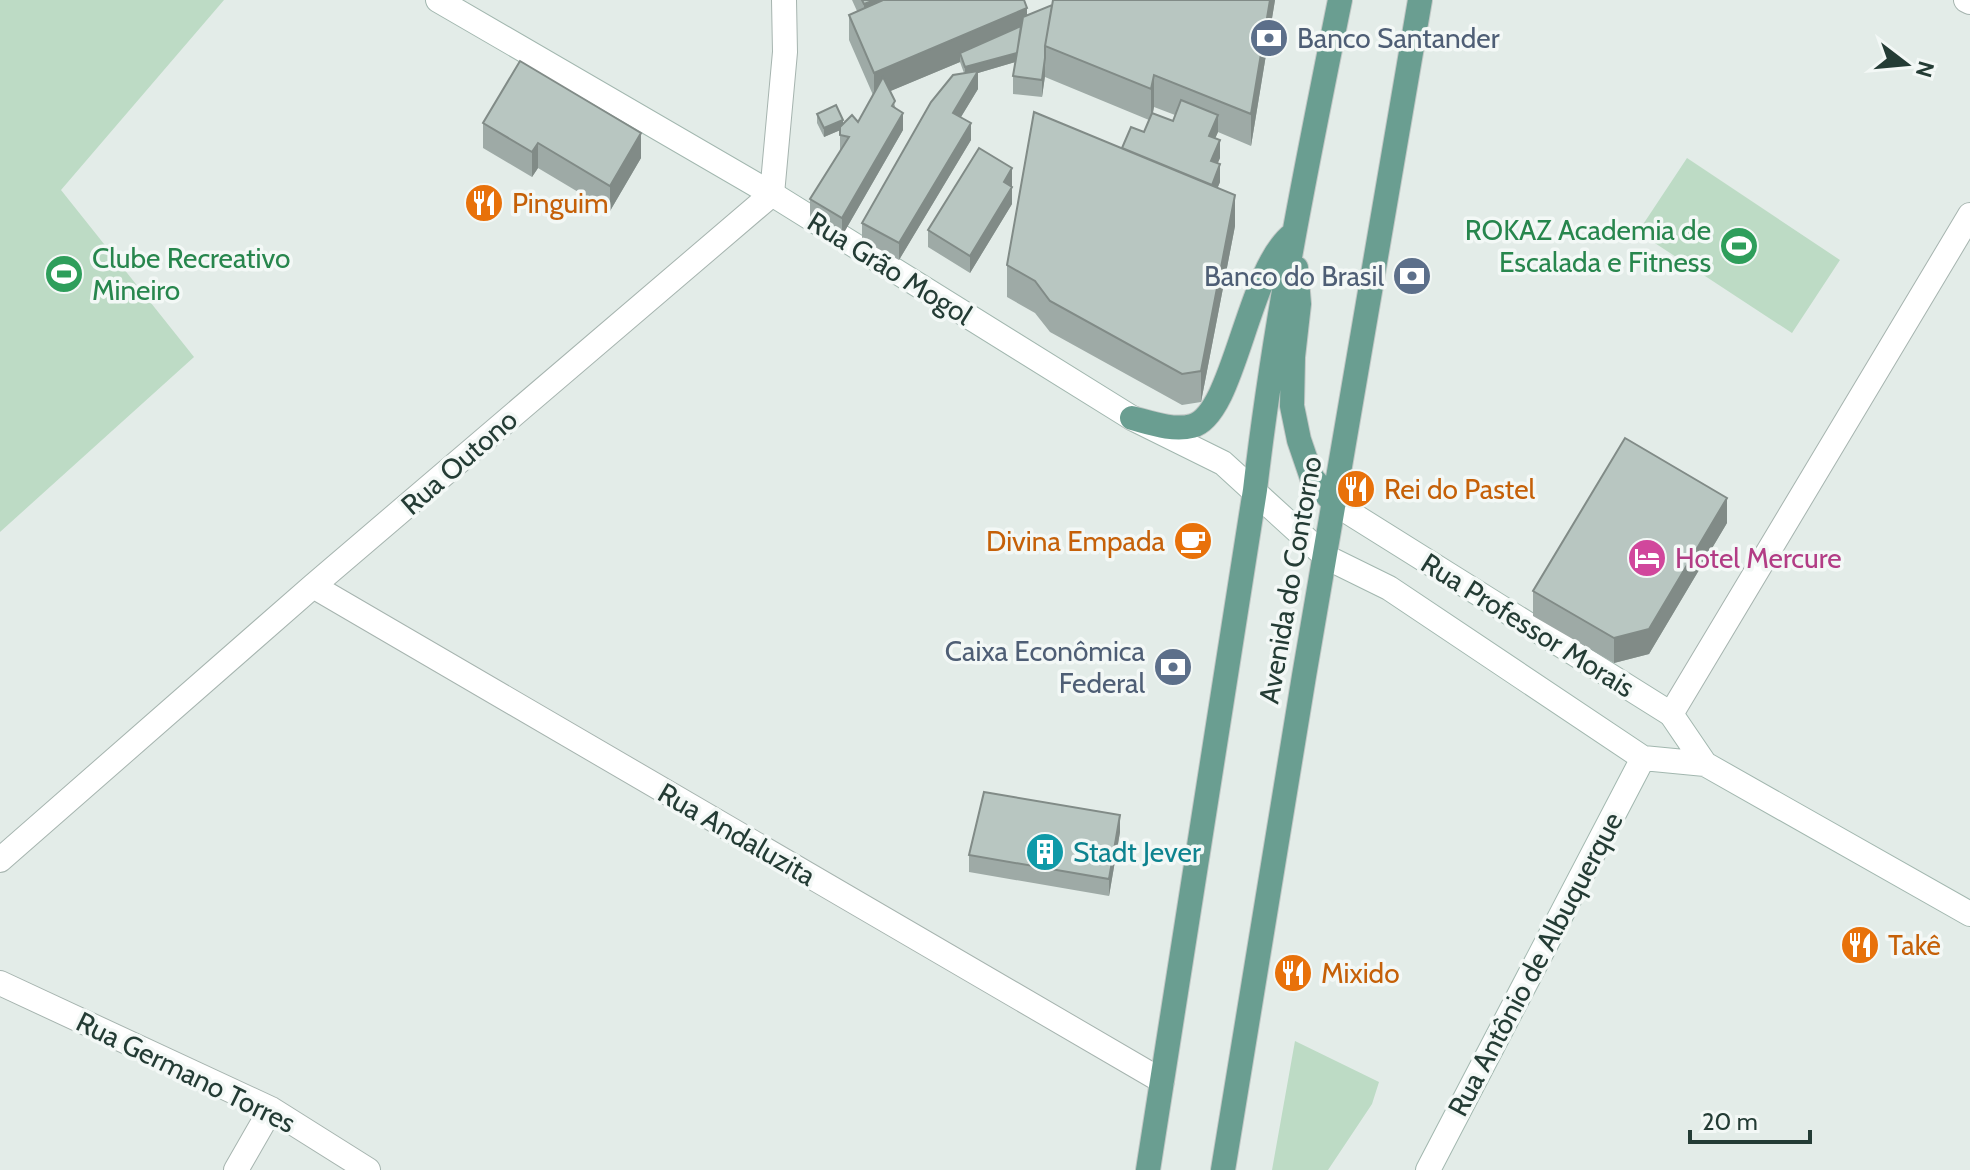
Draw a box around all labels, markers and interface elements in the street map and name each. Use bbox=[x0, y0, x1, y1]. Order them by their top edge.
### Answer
bank icon: Banco Santander bbox=[1248, 17, 1290, 59]
place label: Banco Santander bbox=[1297, 21, 1500, 55]
north arrow bbox=[1866, 24, 1946, 104]
text: N bbox=[1910, 58, 1940, 81]
restaurant icon: Pinguim bbox=[463, 182, 505, 224]
place label: Pinguim bbox=[512, 186, 609, 220]
street label: Rua Grão Mogol bbox=[802, 204, 979, 332]
place label: ROKAZ Academia de Escalada e Fitness bbox=[1465, 213, 1711, 279]
sports icon: ROKAZ Academia de Escalada e Fitness bbox=[1718, 225, 1760, 267]
place label: Clube Recreativo Mineiro bbox=[92, 241, 290, 307]
sports icon: Clube Recreativo Mineiro bbox=[43, 253, 85, 295]
bank icon: Banco do Brasil bbox=[1391, 255, 1433, 297]
place label: Banco do Brasil bbox=[1204, 259, 1384, 293]
street label: Rua Outono bbox=[394, 402, 524, 522]
street label: Avenida do Contorno bbox=[1252, 454, 1328, 706]
restaurant icon: Rei do Pastel bbox=[1335, 468, 1377, 510]
place label: Rei do Pastel bbox=[1384, 472, 1535, 506]
cafe icon: Divina Empada bbox=[1172, 520, 1214, 562]
place label: Divina Empada bbox=[986, 524, 1166, 558]
hotel icon: Hotel Mercure bbox=[1626, 537, 1668, 579]
place label: Hotel Mercure bbox=[1675, 541, 1842, 575]
street label: Rua Professor Morais bbox=[1415, 546, 1641, 704]
place label: Caixa Econômica Federal bbox=[945, 634, 1146, 700]
bank icon: Caixa Econômica Federal bbox=[1152, 646, 1194, 688]
street label: Rua Andaluzita bbox=[652, 775, 822, 893]
street label: Rua Antônio de Albuquerque bbox=[1440, 806, 1630, 1122]
building icon: Stadt Jever bbox=[1024, 831, 1066, 873]
place label: Stadt Jever bbox=[1073, 835, 1201, 869]
restaurant icon: Takê bbox=[1839, 924, 1881, 966]
place label: Takê bbox=[1888, 928, 1941, 962]
restaurant icon: Mixido bbox=[1272, 952, 1314, 994]
place label: Mixido bbox=[1321, 956, 1400, 990]
street label: Rua Germano Torres bbox=[71, 1004, 301, 1140]
scale bar bbox=[1690, 1094, 1810, 1144]
text: 20 m bbox=[1702, 1107, 1758, 1136]

